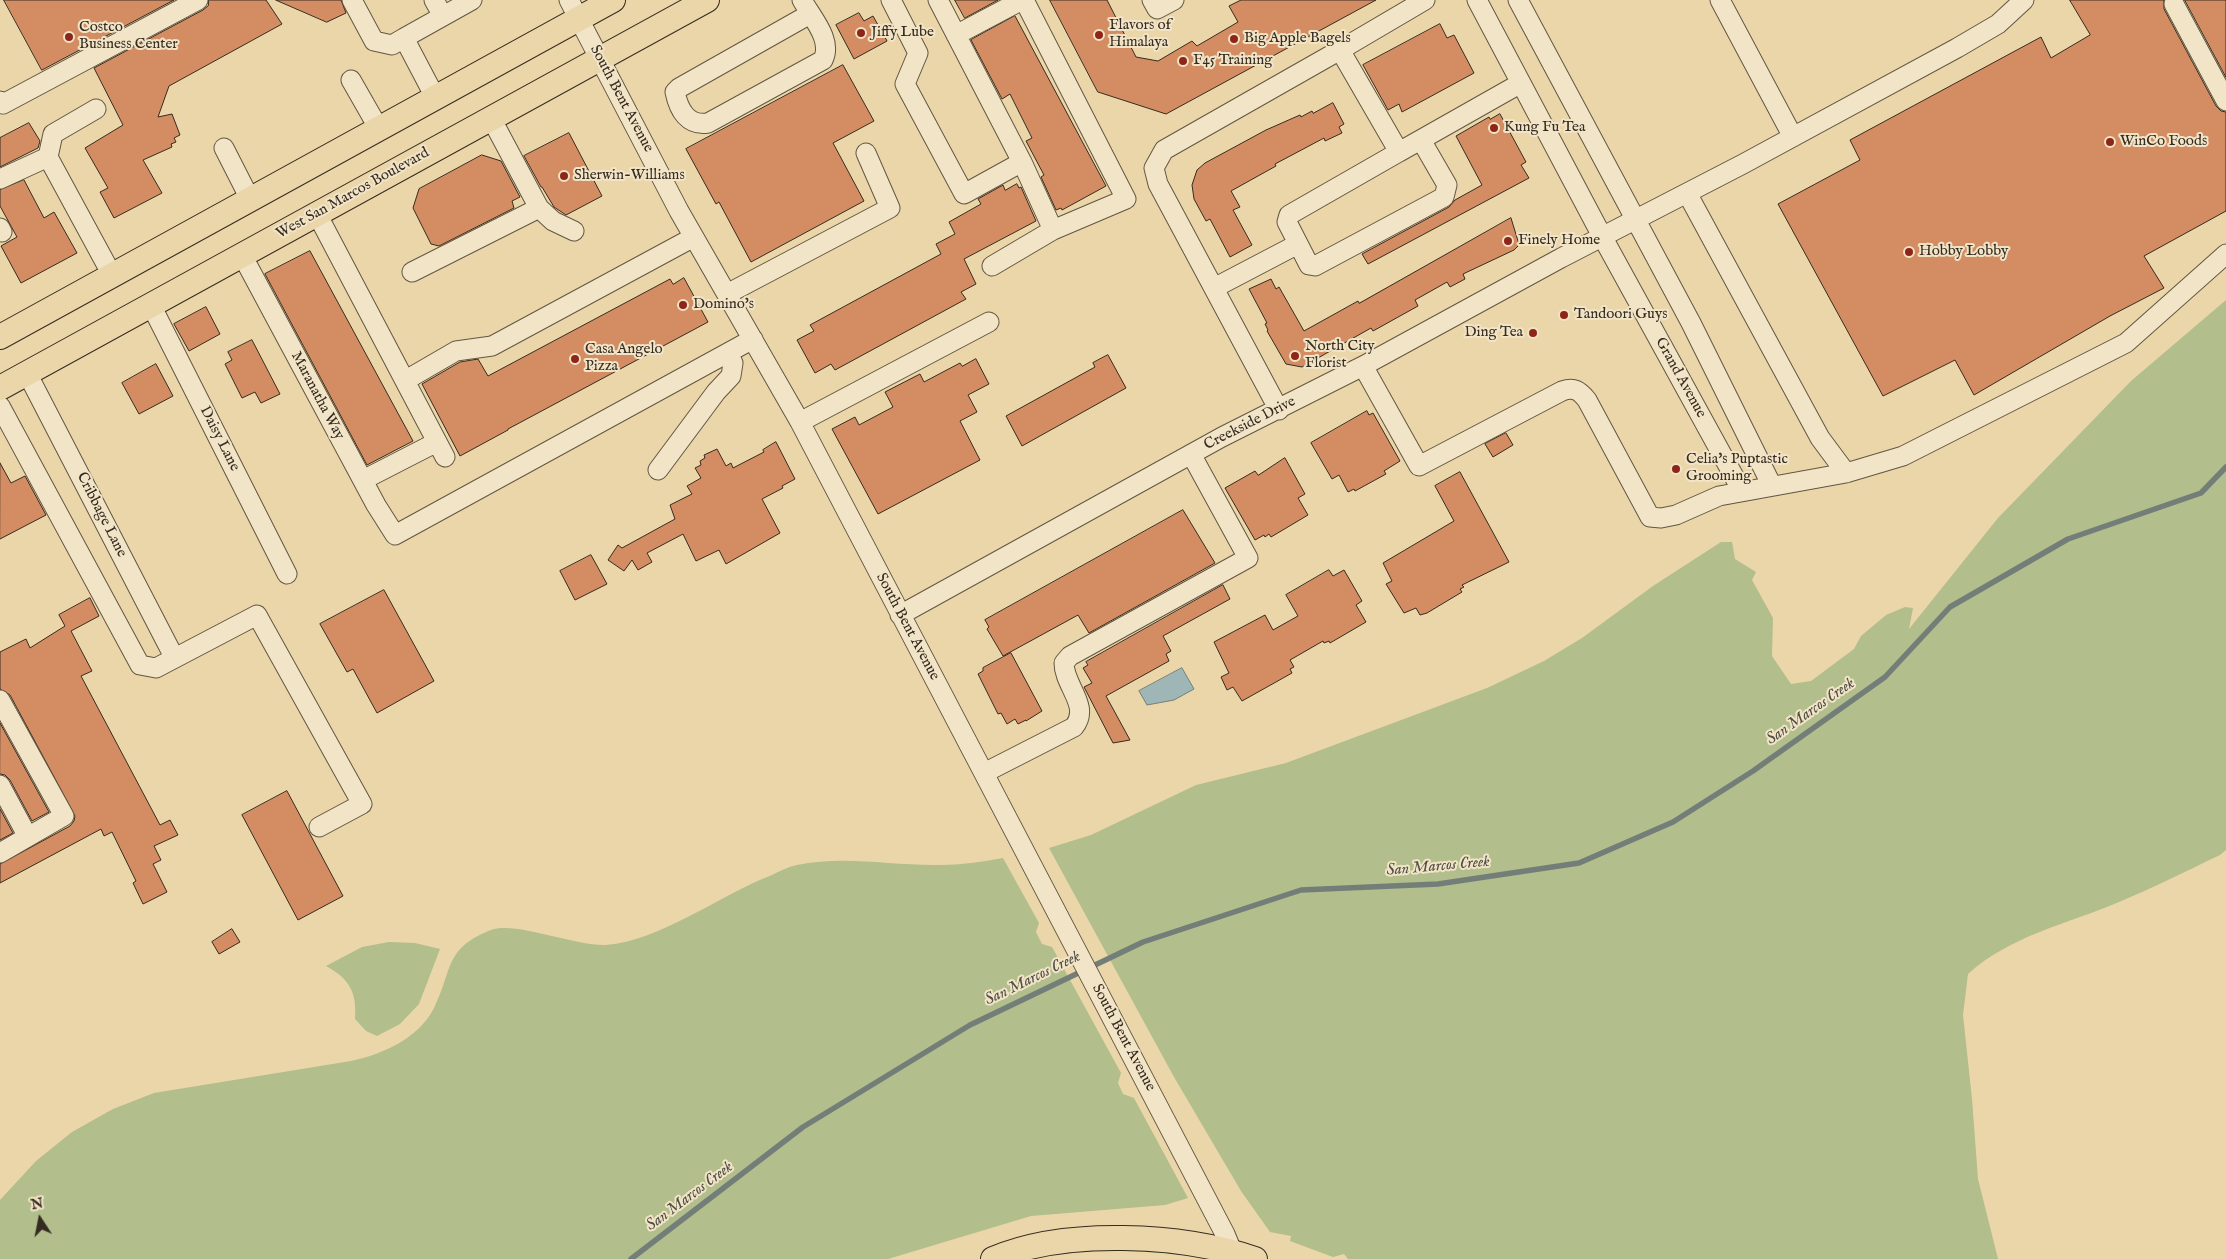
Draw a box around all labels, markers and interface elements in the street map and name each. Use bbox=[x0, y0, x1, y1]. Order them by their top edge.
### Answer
place label: Flavors of Himalaya bbox=[1109, 17, 1171, 52]
place label: Costco Business Center bbox=[79, 19, 178, 54]
place label: Jiffy Lube bbox=[871, 24, 934, 42]
marker: Jiffy Lube bbox=[855, 27, 867, 39]
marker: Flavors of Himalaya bbox=[1093, 29, 1105, 41]
place label: Big Apple Bagels bbox=[1244, 30, 1351, 48]
marker: Costco Business Center bbox=[63, 31, 75, 43]
marker: Big Apple Bagels bbox=[1228, 33, 1240, 45]
street label: South Bent Avenue bbox=[585, 42, 657, 156]
place label: F45 Training bbox=[1193, 52, 1272, 70]
marker: F45 Training bbox=[1177, 55, 1189, 67]
place label: Kung Fu Tea bbox=[1504, 119, 1585, 137]
marker: Kung Fu Tea bbox=[1488, 122, 1500, 134]
place label: WinCo Foods bbox=[2120, 133, 2207, 151]
marker: WinCo Foods bbox=[2104, 136, 2116, 148]
street label: West San Marcos Boulevard bbox=[273, 144, 433, 244]
place label: Sherwin-Williams bbox=[574, 167, 685, 185]
marker: Sherwin-Williams bbox=[558, 170, 570, 182]
place label: Finely Home bbox=[1518, 232, 1600, 250]
marker: Finely Home bbox=[1502, 235, 1514, 247]
place label: Hobby Lobby bbox=[1919, 243, 2008, 261]
marker: Hobby Lobby bbox=[1903, 246, 1915, 258]
place label: Domino's bbox=[693, 296, 754, 314]
marker: Domino's bbox=[677, 299, 689, 311]
place label: Tandoori Guys bbox=[1574, 306, 1668, 324]
marker: Tandoori Guys bbox=[1558, 309, 1570, 321]
place label: Ding Tea bbox=[1465, 324, 1523, 342]
marker: Ding Tea bbox=[1527, 327, 1539, 339]
street label: Grand Avenue bbox=[1651, 335, 1709, 421]
place label: North City Florist bbox=[1305, 338, 1375, 373]
place label: Casa Angelo Pizza bbox=[585, 341, 662, 376]
street label: Maranatha Way bbox=[286, 349, 348, 443]
marker: North City Florist bbox=[1289, 350, 1301, 362]
marker: Casa Angelo Pizza bbox=[569, 353, 581, 365]
street label: Creekside Drive bbox=[1201, 393, 1299, 455]
street label: Daisy Lane bbox=[195, 404, 243, 474]
place label: Celia's Puptastic Grooming bbox=[1686, 451, 1788, 486]
marker: Celia's Puptastic Grooming bbox=[1670, 463, 1682, 475]
street label: Cribbage Lane bbox=[72, 469, 130, 561]
street label: South Bent Avenue bbox=[871, 570, 943, 684]
water label: San Marcos Creek bbox=[1763, 674, 1859, 750]
water label: San Marcos Creek bbox=[1386, 853, 1490, 881]
water label: San Marcos Creek bbox=[982, 948, 1084, 1010]
street label: South Bent Avenue bbox=[1087, 981, 1159, 1095]
water label: San Marcos Creek bbox=[643, 1158, 737, 1236]
north arrow bbox=[15, 1194, 65, 1244]
text: N bbox=[29, 1194, 45, 1214]

